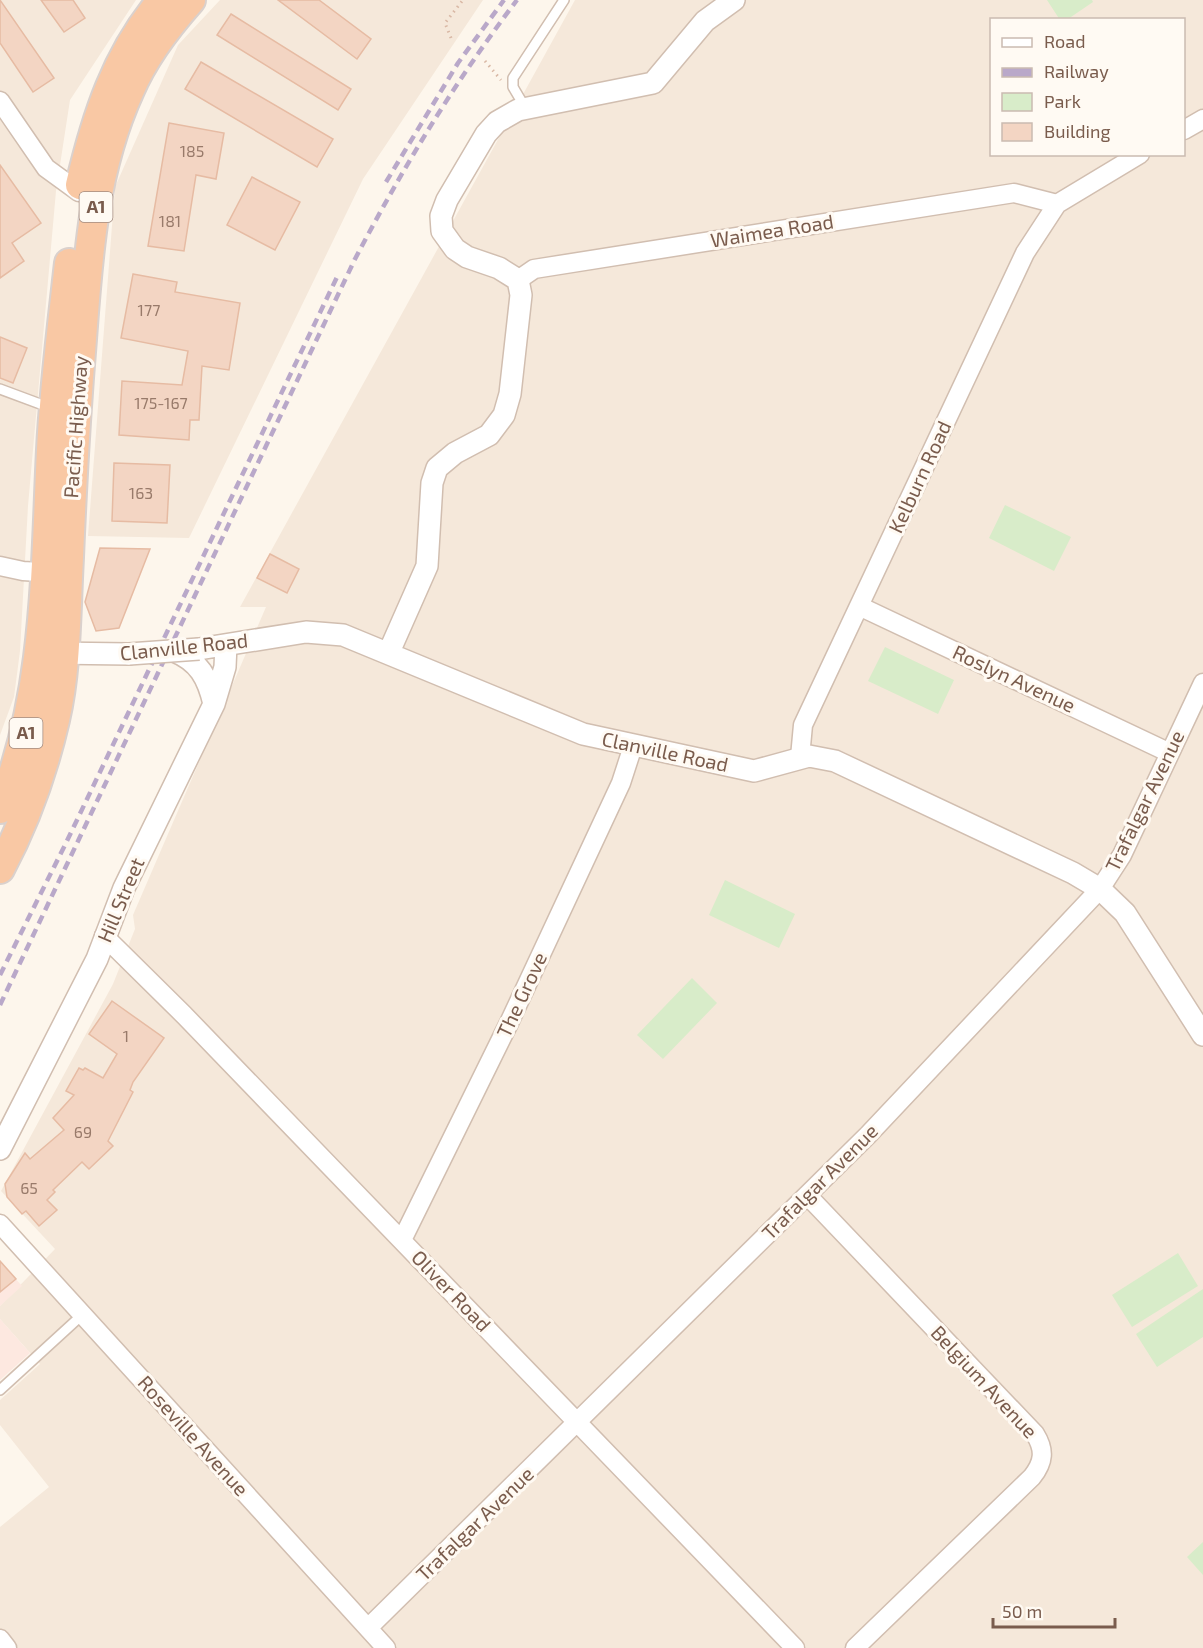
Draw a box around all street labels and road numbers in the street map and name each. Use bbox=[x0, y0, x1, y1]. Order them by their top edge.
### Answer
road number: A1 bbox=[80, 192, 112, 222]
street label: Waimea Road bbox=[709, 208, 835, 252]
street label: Pacific Highway bbox=[58, 354, 92, 499]
street label: Kelburn Road bbox=[883, 417, 956, 537]
street label: Clanville Road bbox=[119, 627, 249, 665]
street label: Roslyn Avenue bbox=[949, 639, 1080, 717]
road number: A1 bbox=[9, 718, 42, 748]
street label: Clanville Road bbox=[600, 726, 731, 776]
street label: Trafalgar Avenue bbox=[1100, 726, 1189, 875]
street label: Hill Street bbox=[91, 853, 149, 946]
street label: The Grove bbox=[491, 948, 551, 1041]
street label: Trafalgar Avenue bbox=[756, 1118, 882, 1244]
street label: Oliver Road bbox=[407, 1245, 496, 1336]
street label: Belgium Avenue bbox=[926, 1320, 1043, 1443]
street label: Roseville Avenue bbox=[133, 1370, 254, 1500]
street label: Trafalgar Avenue bbox=[411, 1461, 538, 1585]

